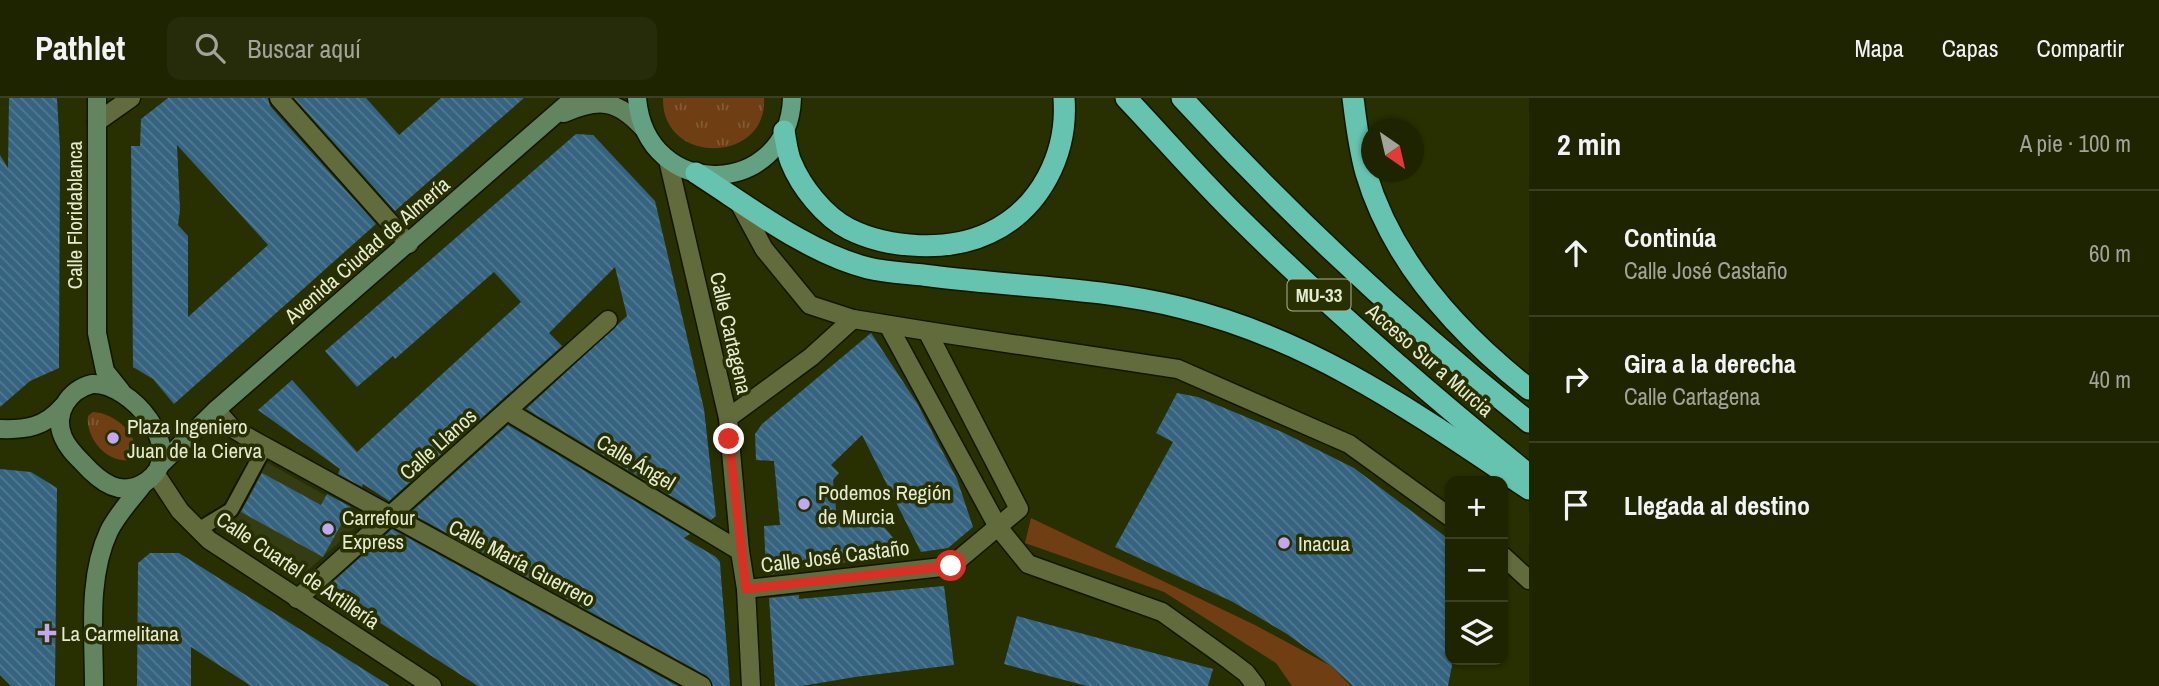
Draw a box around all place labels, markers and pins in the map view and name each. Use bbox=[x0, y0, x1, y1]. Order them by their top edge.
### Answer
place label: Plaza Ingeniero Juan de la Cierva bbox=[127, 412, 262, 465]
marker: Plaza Ingeniero Juan de la Cierva bbox=[105, 430, 121, 446]
place label: Podemos Región de Murcia bbox=[818, 478, 951, 531]
marker: Podemos Región de Murcia bbox=[796, 496, 812, 512]
place label: Carrefour Express bbox=[342, 503, 415, 556]
marker: Carrefour Express bbox=[320, 521, 336, 537]
place label: Inacua bbox=[1298, 529, 1350, 558]
marker: Inacua bbox=[1276, 535, 1292, 551]
place label: La Carmelitana bbox=[61, 619, 179, 648]
marker: La Carmelitana bbox=[39, 625, 55, 641]

